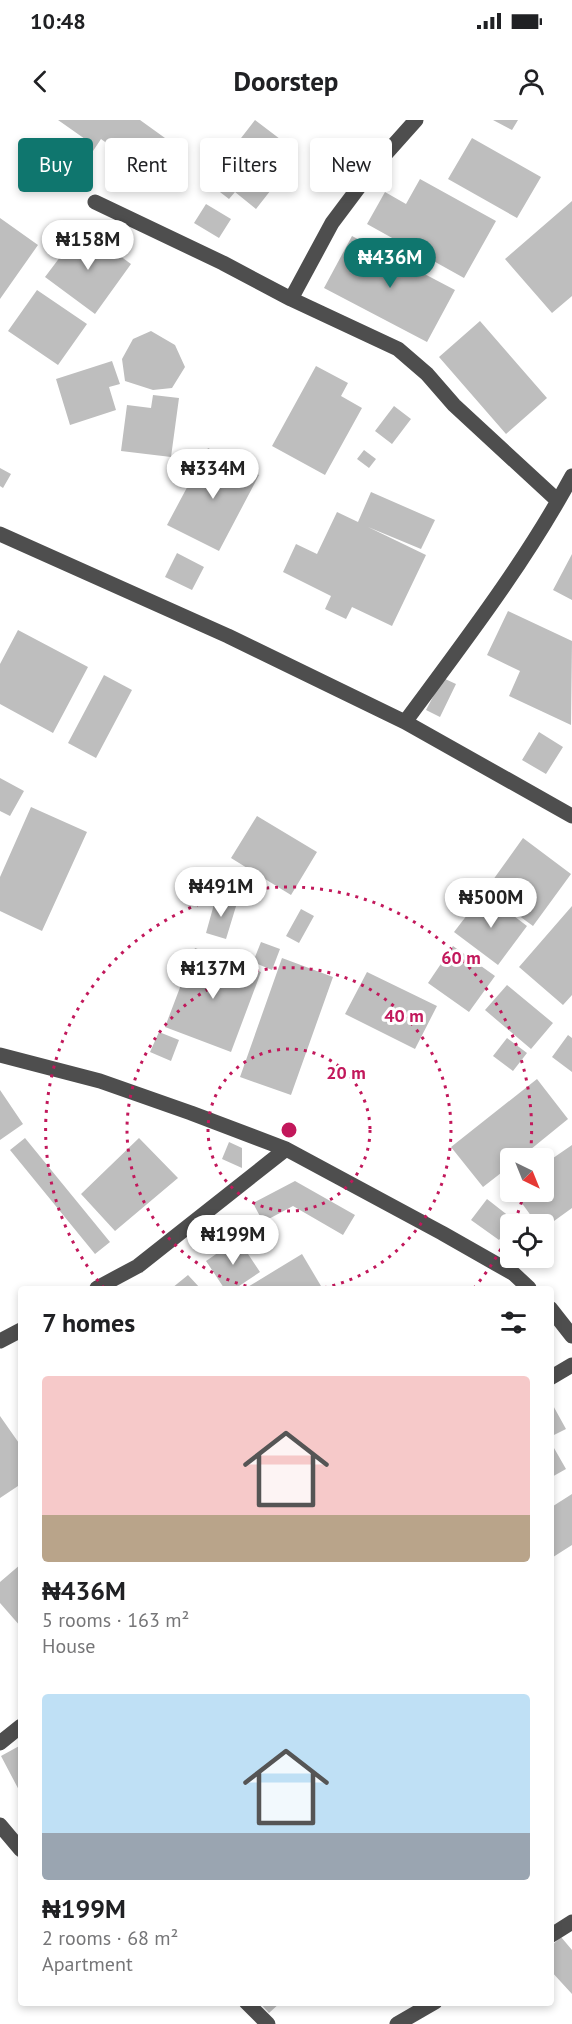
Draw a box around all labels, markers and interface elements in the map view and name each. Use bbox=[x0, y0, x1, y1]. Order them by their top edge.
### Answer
text: 10:48 bbox=[30, 7, 86, 35]
text: Doorstep bbox=[234, 64, 338, 98]
icon: back bbox=[24, 65, 57, 98]
icon: person bbox=[515, 65, 548, 98]
chip: Buy bbox=[18, 138, 93, 192]
chip: Rent bbox=[105, 138, 188, 192]
chip: Filters bbox=[200, 138, 298, 192]
chip: New bbox=[310, 138, 392, 192]
pin: ₦158M bbox=[46, 220, 130, 271]
text: ₦158M bbox=[56, 226, 120, 252]
pin: ₦436M bbox=[348, 238, 432, 289]
text: ₦436M bbox=[358, 244, 422, 270]
pin: ₦334M bbox=[171, 449, 255, 500]
text: ₦334M bbox=[181, 455, 245, 481]
pin: ₦491M bbox=[179, 867, 263, 918]
text: ₦491M bbox=[189, 873, 253, 899]
pin: ₦500M bbox=[449, 878, 533, 929]
text: ₦500M bbox=[459, 884, 523, 910]
text: 60 m bbox=[441, 946, 481, 969]
pin: ₦137M bbox=[171, 949, 255, 1000]
text: ₦137M bbox=[181, 955, 245, 981]
text: 40 m bbox=[384, 1004, 424, 1027]
text: 20 m bbox=[326, 1061, 366, 1084]
centre of rings bbox=[279, 1120, 299, 1140]
north arrow bbox=[500, 1148, 554, 1202]
map controls bbox=[500, 1148, 554, 1268]
button: locate bbox=[500, 1214, 554, 1268]
pin: ₦199M bbox=[191, 1215, 275, 1266]
text: ₦199M bbox=[201, 1221, 265, 1247]
text: 7 homes bbox=[42, 1306, 135, 1339]
icon: filters bbox=[497, 1306, 530, 1339]
icon: home bbox=[232, 1415, 340, 1523]
text: ₦436M bbox=[42, 1574, 126, 1607]
text: 5 rooms · 163 m² bbox=[42, 1607, 189, 1633]
text: House bbox=[42, 1633, 96, 1659]
icon: home bbox=[232, 1733, 340, 1841]
text: ₦199M bbox=[42, 1892, 126, 1925]
text: 2 rooms · 68 m² bbox=[42, 1925, 178, 1951]
text: Apartment bbox=[42, 1951, 133, 1977]

